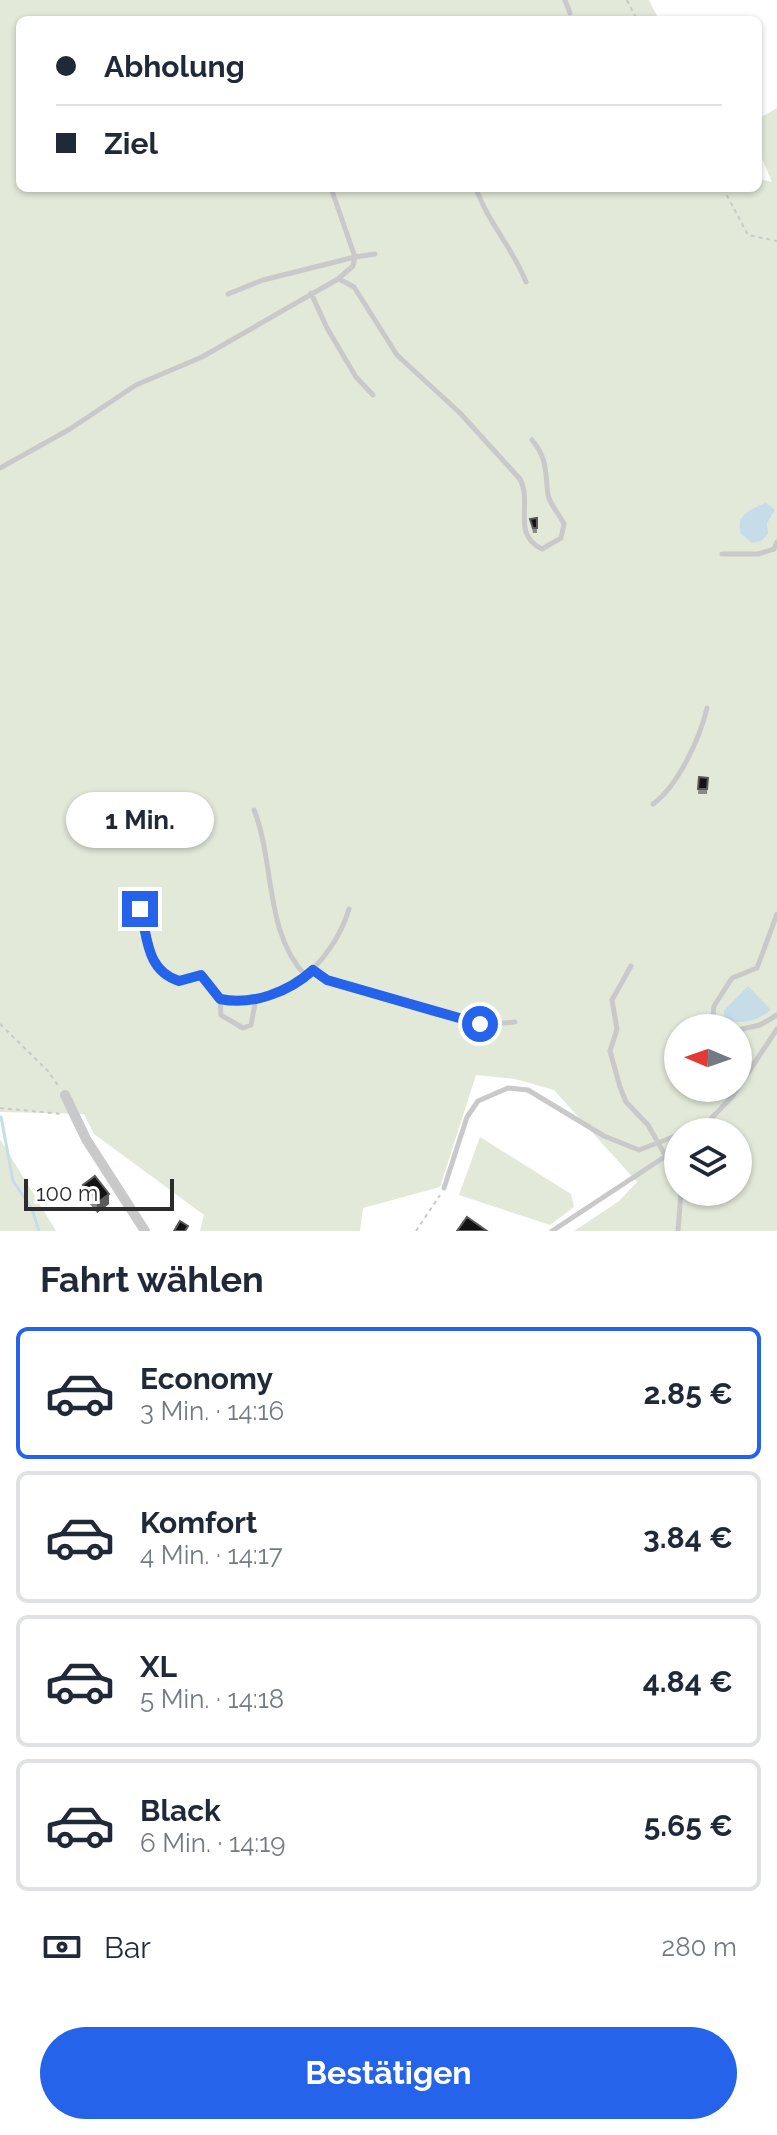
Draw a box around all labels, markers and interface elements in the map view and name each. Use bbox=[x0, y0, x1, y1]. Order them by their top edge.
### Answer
text: Abholung bbox=[104, 49, 245, 84]
text: Ziel bbox=[104, 126, 158, 161]
callout: 1 Min. bbox=[66, 793, 214, 849]
text: 1 Min. bbox=[105, 805, 175, 835]
route end bbox=[122, 891, 158, 927]
route start bbox=[462, 1006, 498, 1042]
north arrow bbox=[664, 1014, 752, 1102]
map controls bbox=[664, 1014, 752, 1206]
button: layers bbox=[664, 1118, 752, 1206]
scale bar bbox=[24, 1175, 174, 1211]
text: 100 m bbox=[36, 1180, 98, 1206]
text: Fahrt wählen bbox=[40, 1258, 264, 1300]
icon: car bbox=[44, 1357, 116, 1429]
text: Economy bbox=[140, 1361, 273, 1396]
text: 2.85 € bbox=[643, 1376, 733, 1411]
text: 3 Min. · 14:16 bbox=[140, 1396, 284, 1426]
icon: car bbox=[44, 1501, 116, 1573]
text: Komfort bbox=[140, 1505, 257, 1540]
text: 3.84 € bbox=[643, 1520, 733, 1555]
text: 4 Min. · 14:17 bbox=[140, 1540, 283, 1570]
icon: car bbox=[44, 1645, 116, 1717]
text: XL bbox=[140, 1649, 177, 1684]
text: 4.84 € bbox=[643, 1664, 733, 1699]
text: 5 Min. · 14:18 bbox=[140, 1684, 284, 1714]
icon: car bbox=[44, 1789, 116, 1861]
text: Black bbox=[140, 1793, 221, 1828]
text: 5.65 € bbox=[644, 1808, 733, 1843]
text: 6 Min. · 14:19 bbox=[140, 1828, 286, 1858]
icon: cash bbox=[40, 1925, 84, 1969]
text: Bar bbox=[104, 1930, 151, 1965]
text: 280 m bbox=[662, 1932, 737, 1962]
button: Bestätigen bbox=[40, 2027, 737, 2119]

